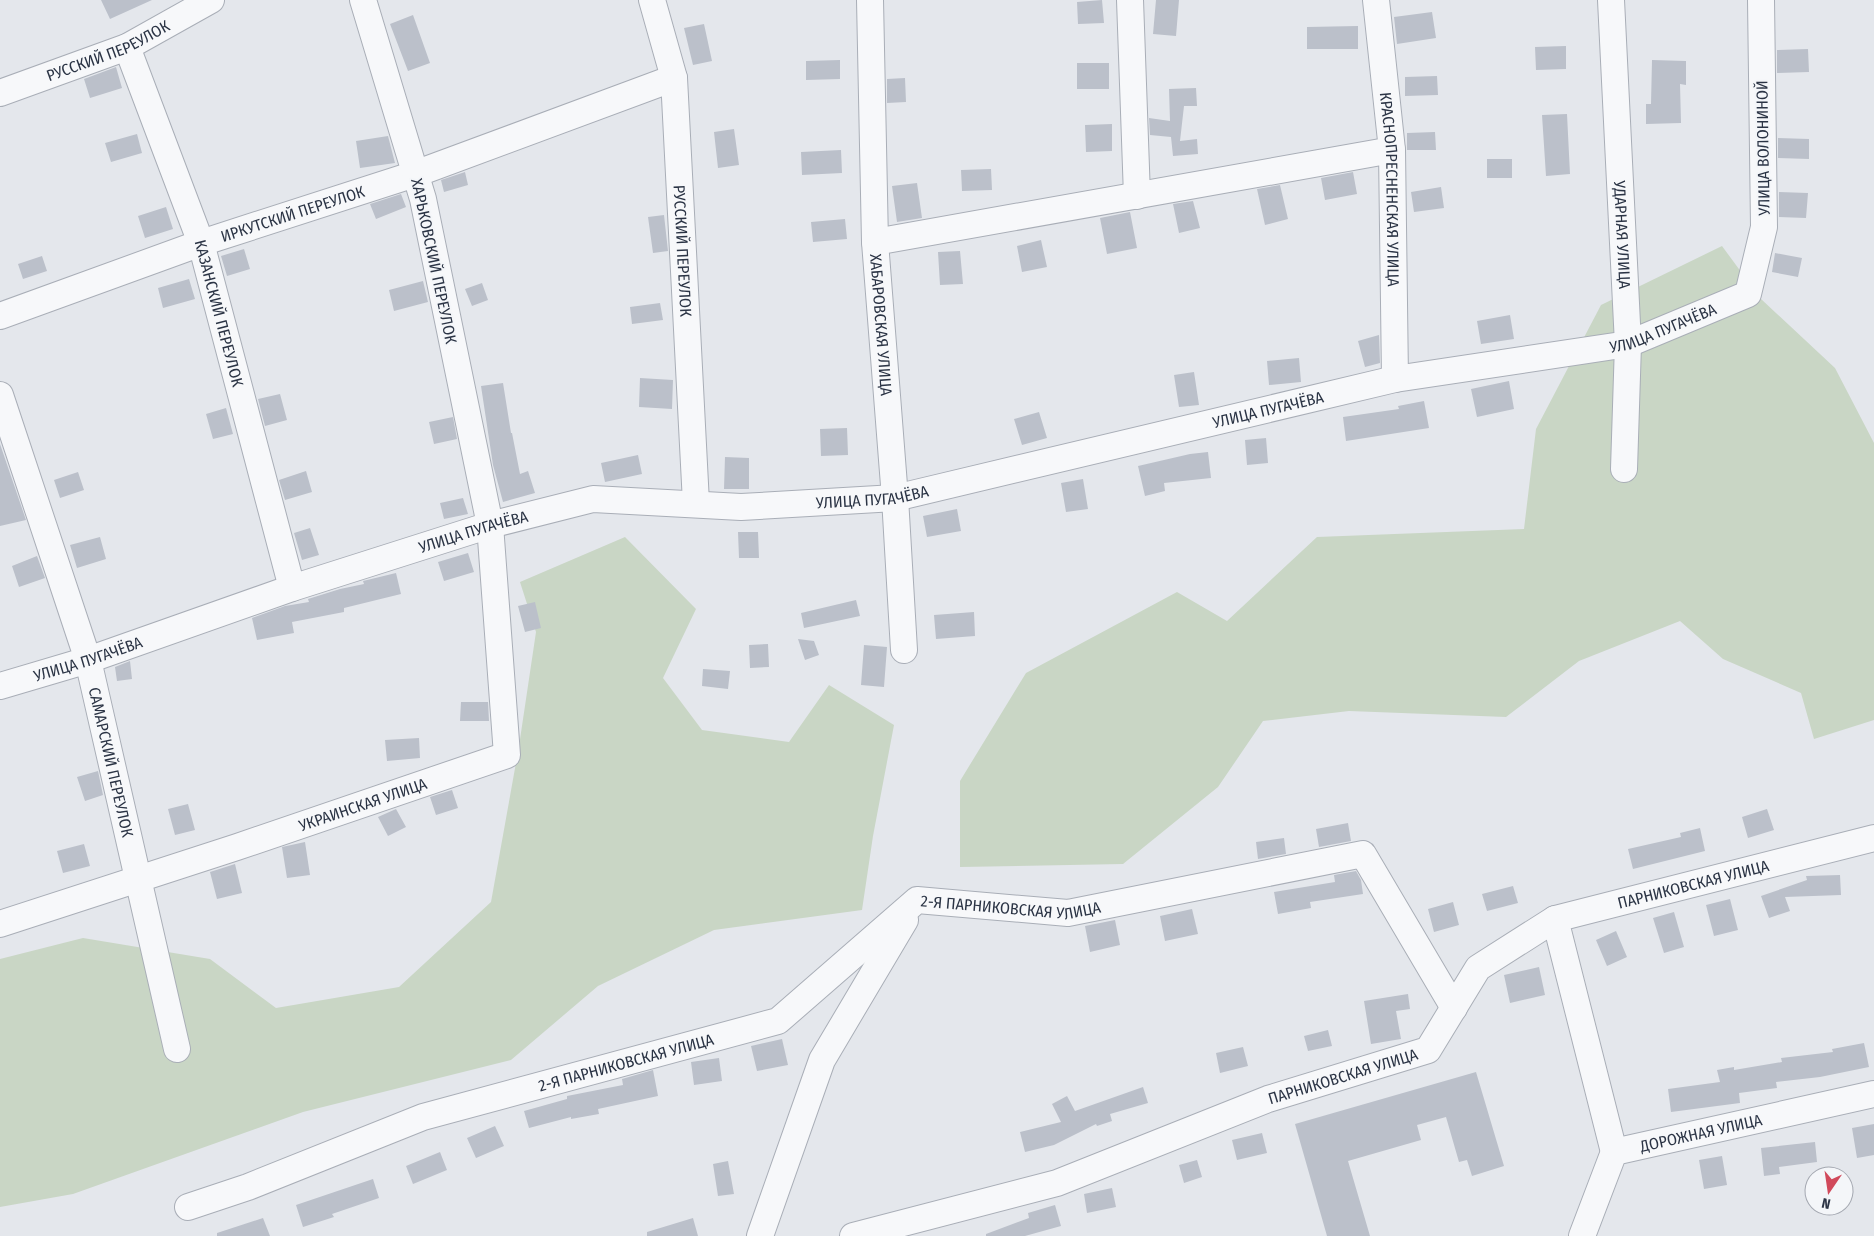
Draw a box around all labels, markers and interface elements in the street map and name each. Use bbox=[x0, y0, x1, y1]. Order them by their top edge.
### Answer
street label: РУССКИЙ ПЕРЕУЛОК bbox=[44, 16, 173, 85]
street label: УЛИЦА ВОЛОНИНОЙ bbox=[1752, 80, 1774, 217]
street label: КРАСНОПРЕСНЕНСКАЯ УЛИЦА bbox=[1376, 91, 1403, 287]
street label: ХАРЬКОВСКИЙ ПЕРЕУЛОК bbox=[407, 177, 461, 346]
street label: УДАРНАЯ УЛИЦА bbox=[1610, 179, 1635, 290]
street label: ИРКУТСКИЙ ПЕРЕУЛОК bbox=[218, 181, 367, 246]
street label: РУССКИЙ ПЕРЕУЛОК bbox=[670, 184, 696, 318]
street label: КАЗАНСКИЙ ПЕРЕУЛОК bbox=[191, 238, 248, 389]
street label: ХАБАРОВСКАЯ УЛИЦА bbox=[866, 253, 897, 397]
street label: УЛИЦА ПУГАЧЁВА bbox=[1607, 299, 1719, 356]
street label: УЛИЦА ПУГАЧЁВА bbox=[1210, 387, 1326, 432]
street label: УЛИЦА ПУГАЧЁВА bbox=[814, 481, 931, 512]
street label: УЛИЦА ПУГАЧЁВА bbox=[415, 506, 530, 557]
street label: УЛИЦА ПУГАЧЁВА bbox=[30, 632, 145, 685]
street label: САМАРСКИЙ ПЕРЕУЛОК bbox=[85, 685, 138, 839]
street label: УКРАИНСКАЯ УЛИЦА bbox=[295, 773, 430, 835]
street label: ПАРНИКОВСКАЯ УЛИЦА bbox=[1615, 855, 1771, 912]
street label: 2-Я ПАРНИКОВСКАЯ УЛИЦА bbox=[920, 891, 1103, 923]
street label: 2-Я ПАРНИКОВСКАЯ УЛИЦА bbox=[536, 1029, 716, 1095]
street label: ПАРНИКОВСКАЯ УЛИЦА bbox=[1266, 1044, 1420, 1108]
street label: ДОРОЖНАЯ УЛИЦА bbox=[1637, 1110, 1764, 1156]
north arrow bbox=[1804, 1166, 1854, 1216]
text: N bbox=[1820, 1194, 1832, 1212]

